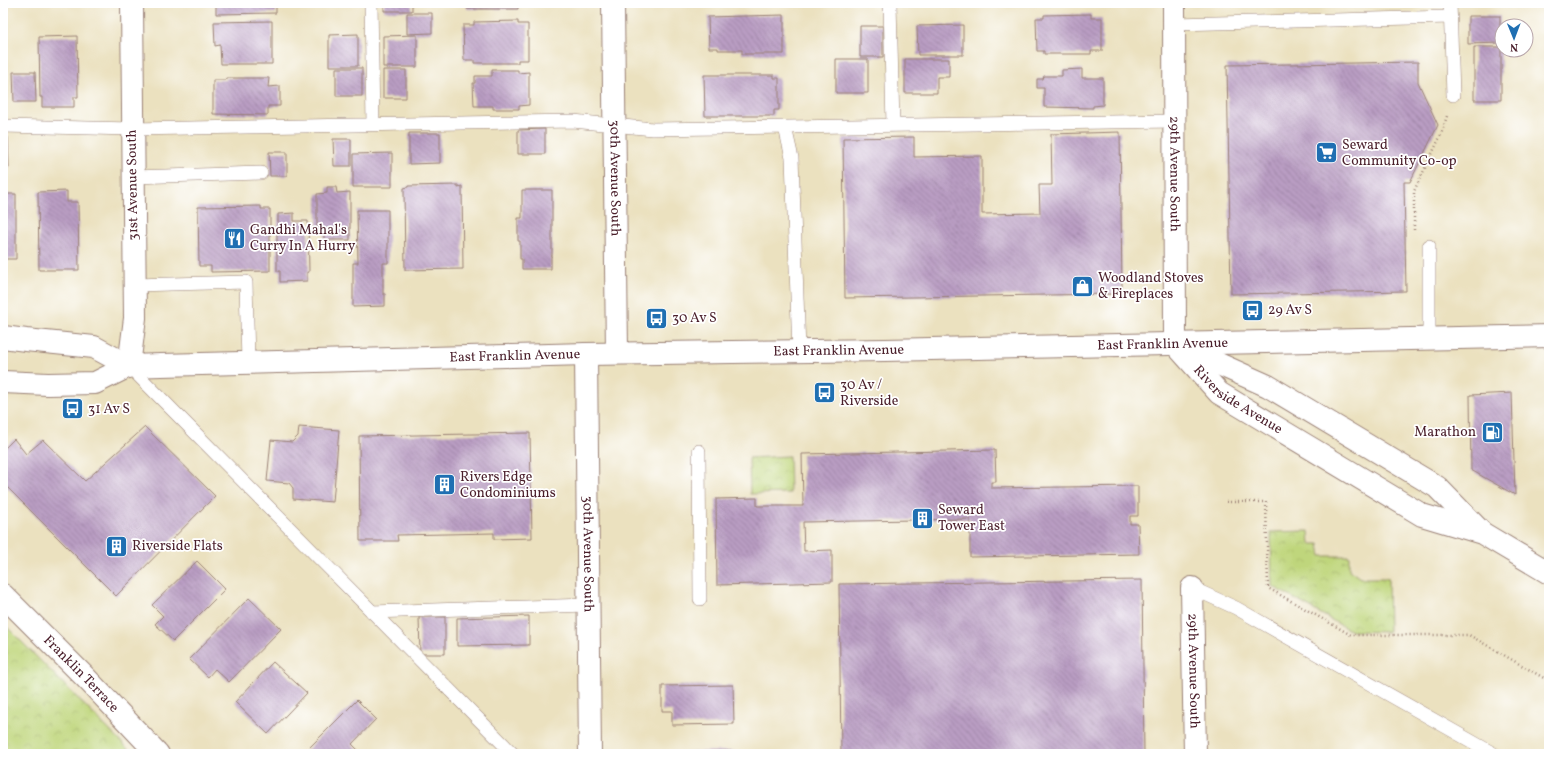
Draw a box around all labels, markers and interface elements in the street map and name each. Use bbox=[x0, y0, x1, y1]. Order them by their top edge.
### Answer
north arrow bbox=[1494, 18, 1534, 58]
text: N bbox=[1510, 39, 1518, 54]
street label: 29th Avenue South bbox=[1165, 116, 1184, 232]
street label: 30th Avenue South bbox=[605, 120, 625, 236]
street label: 31st Avenue South bbox=[123, 129, 143, 241]
place label: Seward Community Co-op bbox=[1342, 136, 1457, 171]
supermarket icon: Seward Community Co-op bbox=[1313, 140, 1339, 166]
place label: Gandhi Mahal's Curry In A Hurry bbox=[250, 221, 356, 256]
restaurant icon: Gandhi Mahal's Curry In A Hurry bbox=[221, 225, 247, 251]
place label: Woodland Stoves & Fireplaces bbox=[1098, 269, 1204, 304]
shop icon: Woodland Stoves & Fireplaces bbox=[1070, 273, 1096, 299]
bus stop icon: 29 Av S bbox=[1239, 297, 1265, 323]
place label: 29 Av S bbox=[1268, 301, 1312, 320]
bus stop icon: 30 Av S bbox=[643, 305, 669, 331]
place label: 30 Av S bbox=[672, 309, 717, 328]
street label: East Franklin Avenue bbox=[1097, 333, 1229, 355]
street label: East Franklin Avenue bbox=[773, 340, 905, 361]
street label: East Franklin Avenue bbox=[449, 345, 581, 367]
street label: Riverside Avenue bbox=[1189, 361, 1286, 439]
place label: 30 Av / Riverside bbox=[840, 376, 899, 411]
bus stop icon: 30 Av / Riverside bbox=[812, 380, 838, 406]
bus stop icon: 31 Av S bbox=[59, 396, 85, 422]
place label: 31 Av S bbox=[88, 400, 130, 419]
fuel station icon: Marathon bbox=[1479, 419, 1505, 445]
place label: Marathon bbox=[1414, 423, 1476, 442]
place label: Rivers Edge Condominiums bbox=[460, 468, 556, 503]
building icon: Rivers Edge Condominiums bbox=[432, 472, 458, 498]
street label: 30th Avenue South bbox=[578, 496, 598, 612]
place label: Seward Tower East bbox=[938, 501, 1005, 536]
building icon: Seward Tower East bbox=[910, 505, 936, 531]
building icon: Riverside Flats bbox=[103, 533, 129, 559]
place label: Riverside Flats bbox=[132, 537, 223, 556]
street label: 29th Avenue South bbox=[1183, 613, 1204, 729]
street label: Franklin Terrace bbox=[39, 631, 123, 717]

